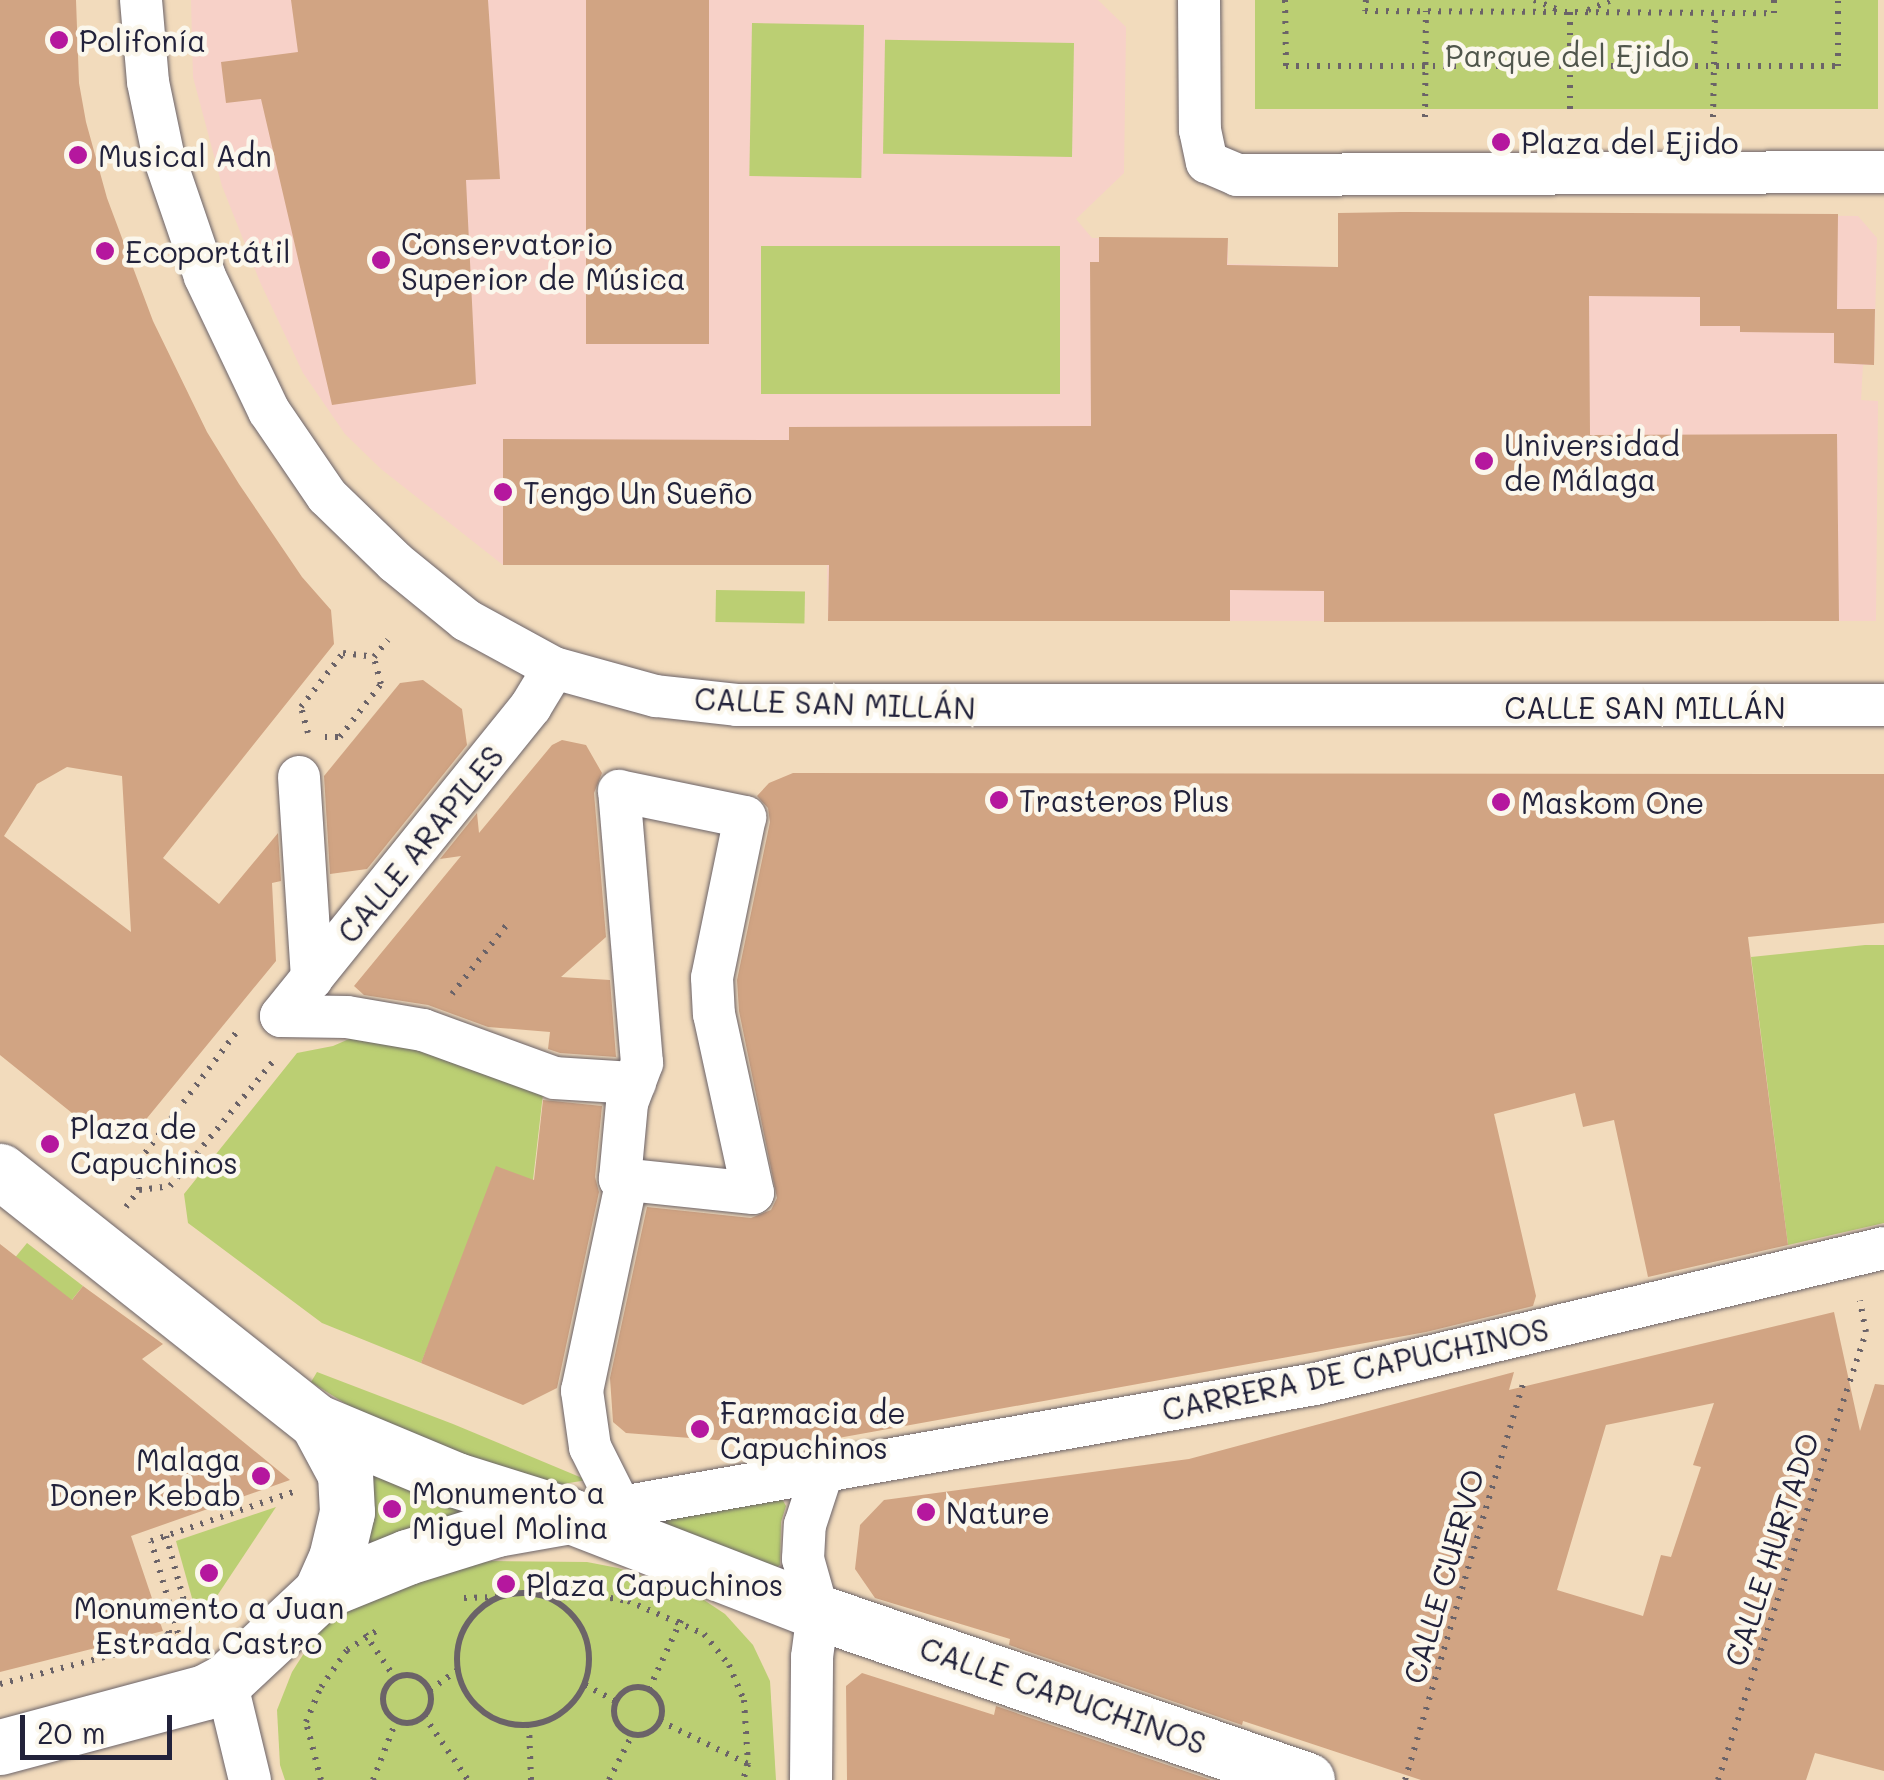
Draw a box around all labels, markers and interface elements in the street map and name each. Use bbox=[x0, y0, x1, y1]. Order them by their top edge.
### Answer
place label: Polifonía bbox=[79, 22, 206, 58]
marker: Polifonía bbox=[48, 29, 70, 51]
park label: Parque del Ejido bbox=[1445, 37, 1689, 73]
place label: Plaza del Ejido bbox=[1521, 124, 1738, 160]
marker: Plaza del Ejido bbox=[1490, 131, 1512, 153]
place label: Musical Adn bbox=[98, 137, 272, 173]
marker: Musical Adn bbox=[67, 144, 89, 166]
place label: Conservatorio Superior de Música bbox=[401, 225, 686, 296]
place label: Ecoportátil bbox=[125, 233, 291, 269]
marker: Ecoportátil bbox=[94, 240, 116, 262]
marker: Conservatorio Superior de Música bbox=[370, 249, 392, 271]
place label: Universidad de Málaga bbox=[1504, 426, 1680, 496]
marker: Universidad de Málaga bbox=[1473, 450, 1495, 472]
place label: Tengo Un Sueño bbox=[523, 474, 752, 510]
marker: Tengo Un Sueño bbox=[492, 481, 514, 503]
street label: CALLE SAN MILLÁN bbox=[694, 680, 976, 726]
street label: CALLE SAN MILLÁN bbox=[1504, 689, 1786, 725]
street label: CALLE ARAPILES bbox=[330, 738, 510, 950]
place label: Trasteros Plus bbox=[1019, 782, 1230, 818]
place label: Maskom One bbox=[1521, 784, 1704, 820]
marker: Trasteros Plus bbox=[988, 789, 1010, 811]
marker: Maskom One bbox=[1490, 791, 1512, 813]
place label: Plaza de Capuchinos bbox=[70, 1109, 238, 1180]
marker: Plaza de Capuchinos bbox=[39, 1133, 61, 1155]
street label: CARRERA DE CAPUCHINOS bbox=[1159, 1310, 1551, 1428]
place label: Farmacia de Capuchinos bbox=[720, 1394, 906, 1464]
marker: Farmacia de Capuchinos bbox=[689, 1418, 711, 1440]
street label: CALLE HURTADO bbox=[1716, 1428, 1826, 1670]
place label: Malaga Doner Kebab bbox=[49, 1441, 241, 1512]
marker: Malaga Doner Kebab bbox=[250, 1465, 272, 1487]
street label: CALLE CUERVO bbox=[1395, 1465, 1491, 1687]
place label: Monumento a Miguel Molina bbox=[412, 1474, 608, 1544]
place label: Nature bbox=[946, 1494, 1050, 1530]
marker: Monumento a Miguel Molina bbox=[381, 1498, 403, 1520]
marker: Nature bbox=[915, 1501, 937, 1523]
marker: Monumento a Juan Estrada Castro bbox=[198, 1562, 220, 1584]
place label: Plaza Capuchinos bbox=[526, 1566, 783, 1602]
marker: Plaza Capuchinos bbox=[495, 1573, 517, 1595]
place label: Monumento a Juan Estrada Castro bbox=[74, 1589, 344, 1660]
street label: CALLE CAPUCHINOS bbox=[915, 1629, 1211, 1761]
scale bar bbox=[25, 1695, 178, 1757]
text: 20 m bbox=[37, 1712, 106, 1752]

